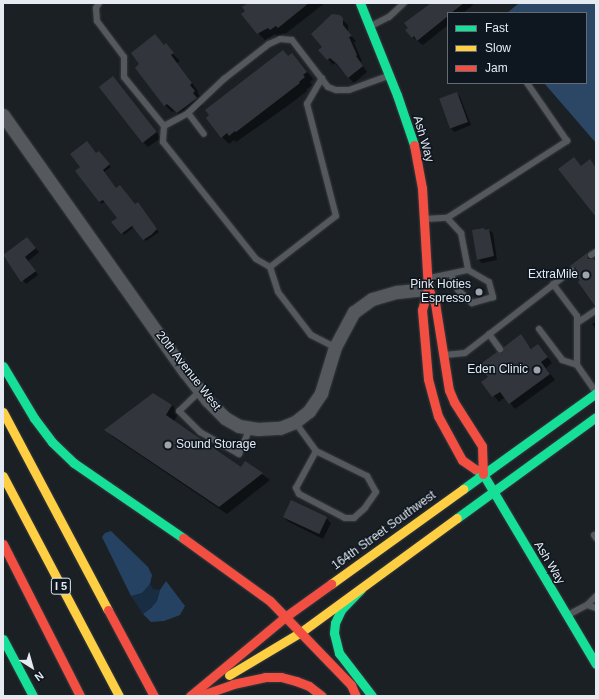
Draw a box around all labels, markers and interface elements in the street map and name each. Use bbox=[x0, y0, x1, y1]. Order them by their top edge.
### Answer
legend bbox=[447, 12, 587, 84]
text: Fast bbox=[485, 21, 508, 35]
text: Slow bbox=[485, 41, 511, 55]
text: Jam bbox=[485, 61, 508, 75]
street label: Ash Way bbox=[410, 114, 436, 164]
place label: ExtraMile bbox=[528, 268, 578, 282]
marker: ExtraMile bbox=[581, 270, 591, 280]
place label: Pink Hoties Espresso bbox=[410, 278, 471, 306]
marker: Pink Hoties Espresso bbox=[474, 287, 484, 297]
street label: 20th Avenue West bbox=[152, 328, 224, 414]
place label: Eden Clinic bbox=[467, 363, 528, 377]
marker: Eden Clinic bbox=[531, 364, 543, 376]
place label: Sound Storage bbox=[176, 438, 256, 452]
marker: Sound Storage bbox=[163, 440, 173, 450]
street label: 164th Street Southwest bbox=[329, 489, 439, 573]
street label: Ash Way bbox=[531, 539, 567, 587]
road number: I 5 bbox=[50, 577, 72, 595]
north arrow bbox=[12, 647, 52, 687]
text: N bbox=[32, 669, 46, 684]

